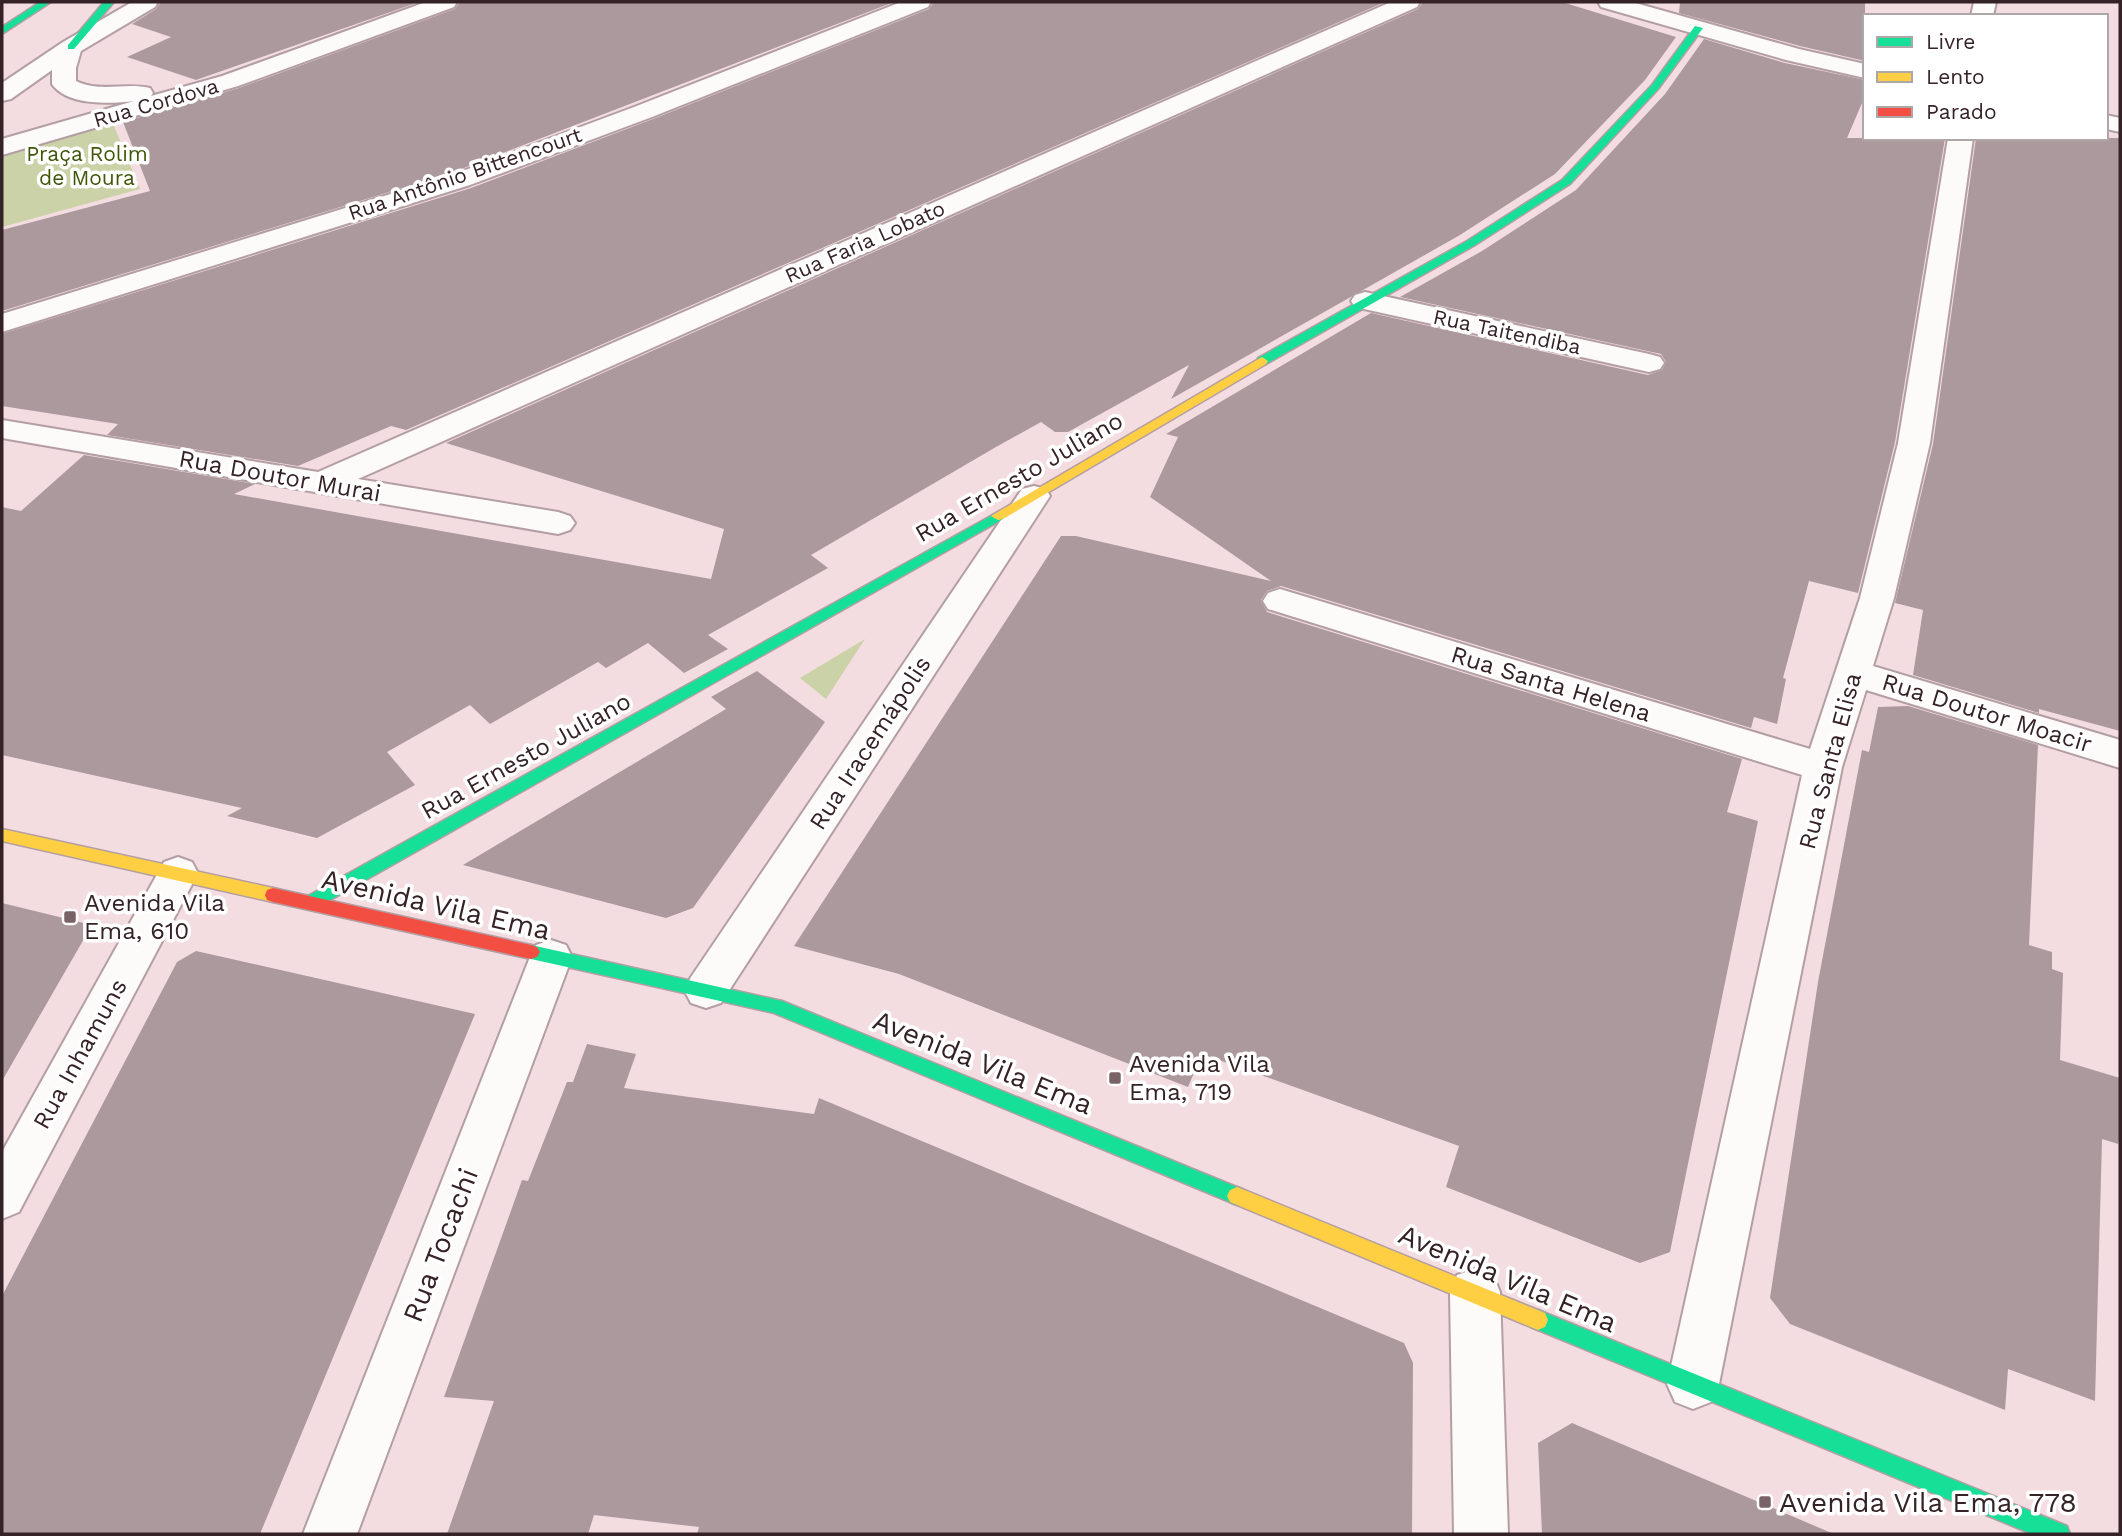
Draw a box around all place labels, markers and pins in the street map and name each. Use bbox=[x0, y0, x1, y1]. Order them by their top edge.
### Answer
place label: Avenida Vila Ema, 610 bbox=[84, 889, 225, 945]
marker: Avenida Vila Ema, 610 bbox=[62, 909, 78, 925]
place label: Avenida Vila Ema, 719 bbox=[1129, 1050, 1270, 1106]
marker: Avenida Vila Ema, 719 bbox=[1107, 1070, 1123, 1086]
place label: Avenida Vila Ema, 778 bbox=[1779, 1486, 2077, 1519]
marker: Avenida Vila Ema, 778 bbox=[1757, 1494, 1773, 1510]

